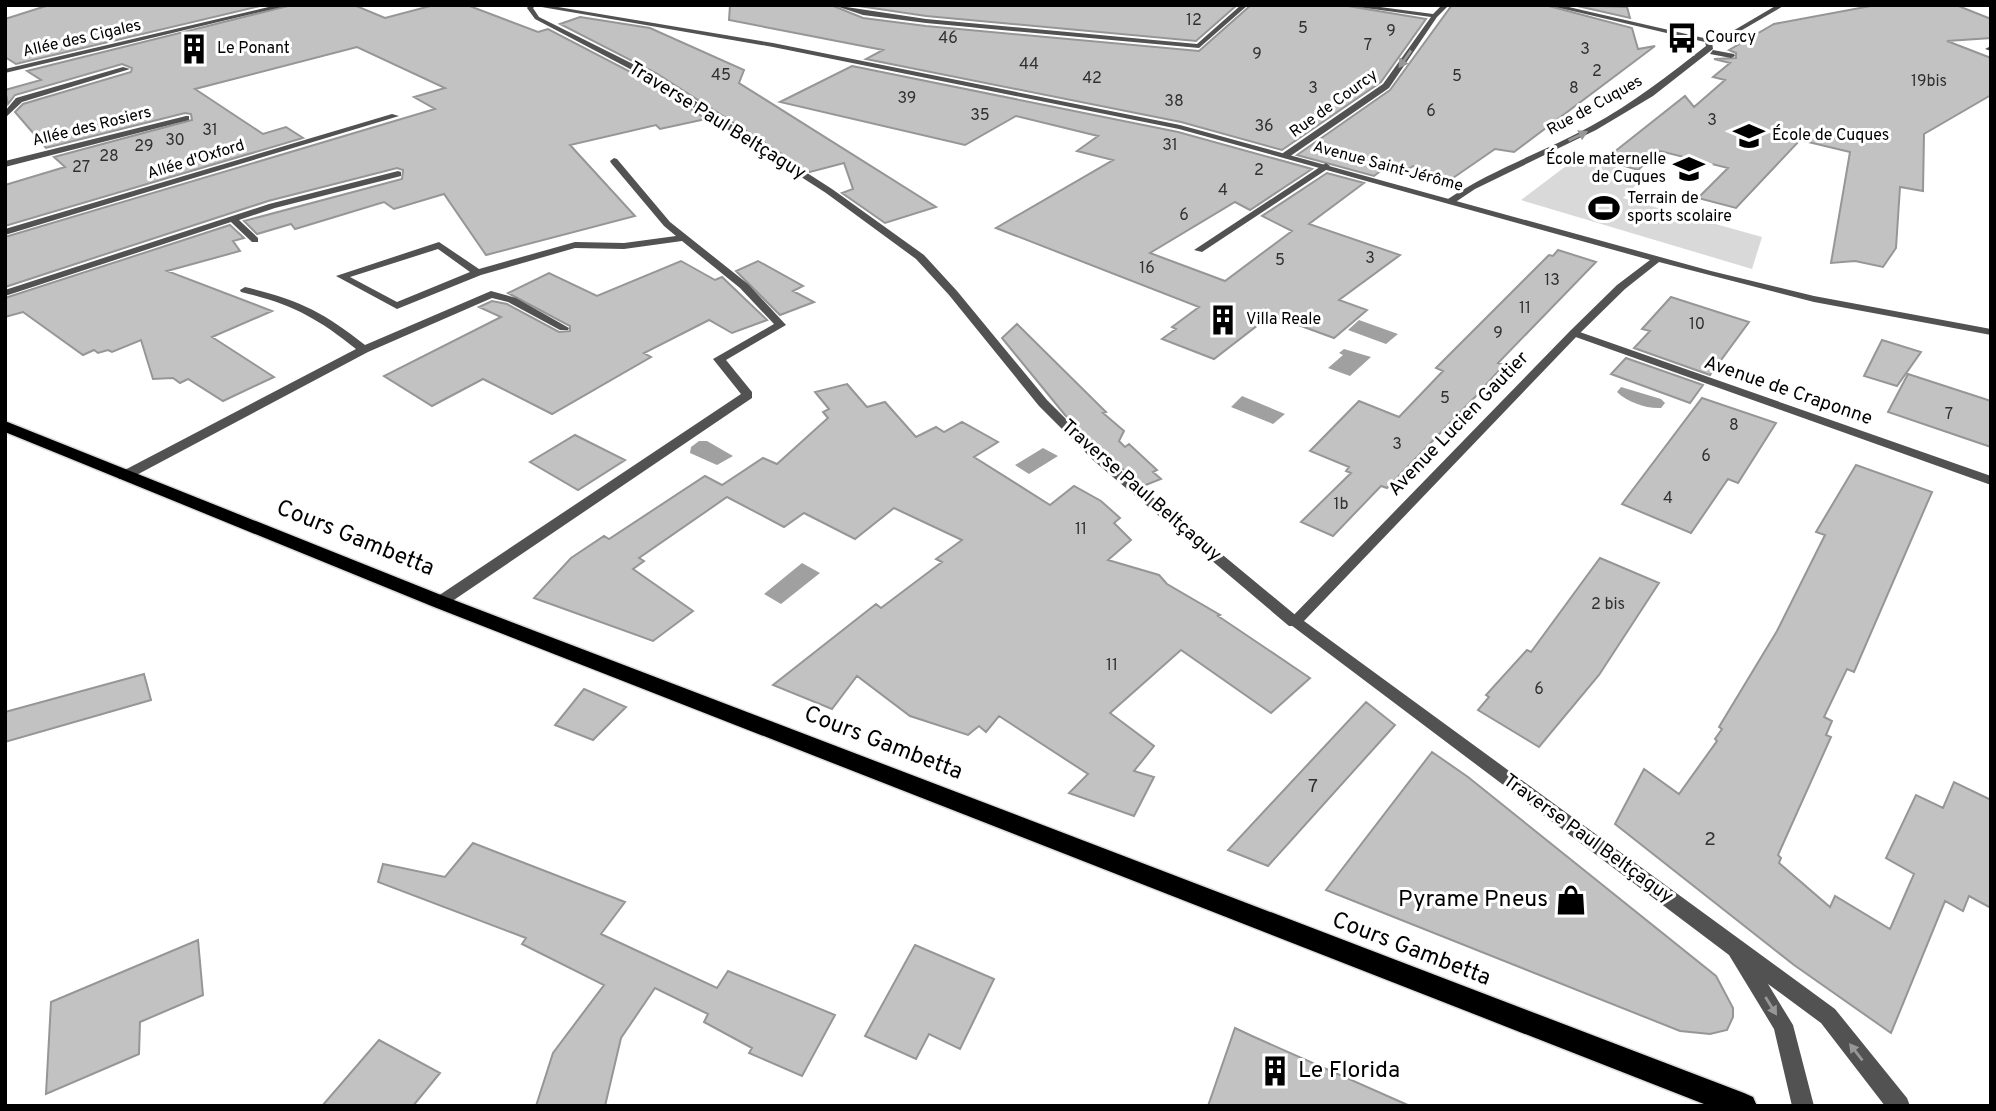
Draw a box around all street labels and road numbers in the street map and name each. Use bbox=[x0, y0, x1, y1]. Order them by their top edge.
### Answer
street label: Allée des Cigales bbox=[21, 16, 143, 62]
street label: Traverse Paul Beltçaguy bbox=[624, 57, 810, 185]
street label: Rue de Courcy bbox=[1286, 65, 1382, 143]
street label: Rue de Cuques bbox=[1544, 72, 1646, 140]
street label: Allée des Rosiers bbox=[30, 103, 154, 151]
street label: Allée d'Oxford bbox=[145, 136, 247, 184]
street label: Avenue Saint-Jérôme bbox=[1311, 137, 1465, 197]
street label: Avenue Lucien Gautier bbox=[1384, 346, 1535, 502]
street label: Avenue de Craponne bbox=[1701, 351, 1875, 431]
street label: Traverse Paul Beltçaguy bbox=[1056, 415, 1226, 567]
street label: Cours Gambetta bbox=[272, 494, 438, 584]
street label: Cours Gambetta bbox=[799, 700, 967, 788]
street label: Traverse Paul Beltçaguy bbox=[1498, 769, 1678, 909]
street label: Cours Gambetta bbox=[1327, 906, 1495, 994]

